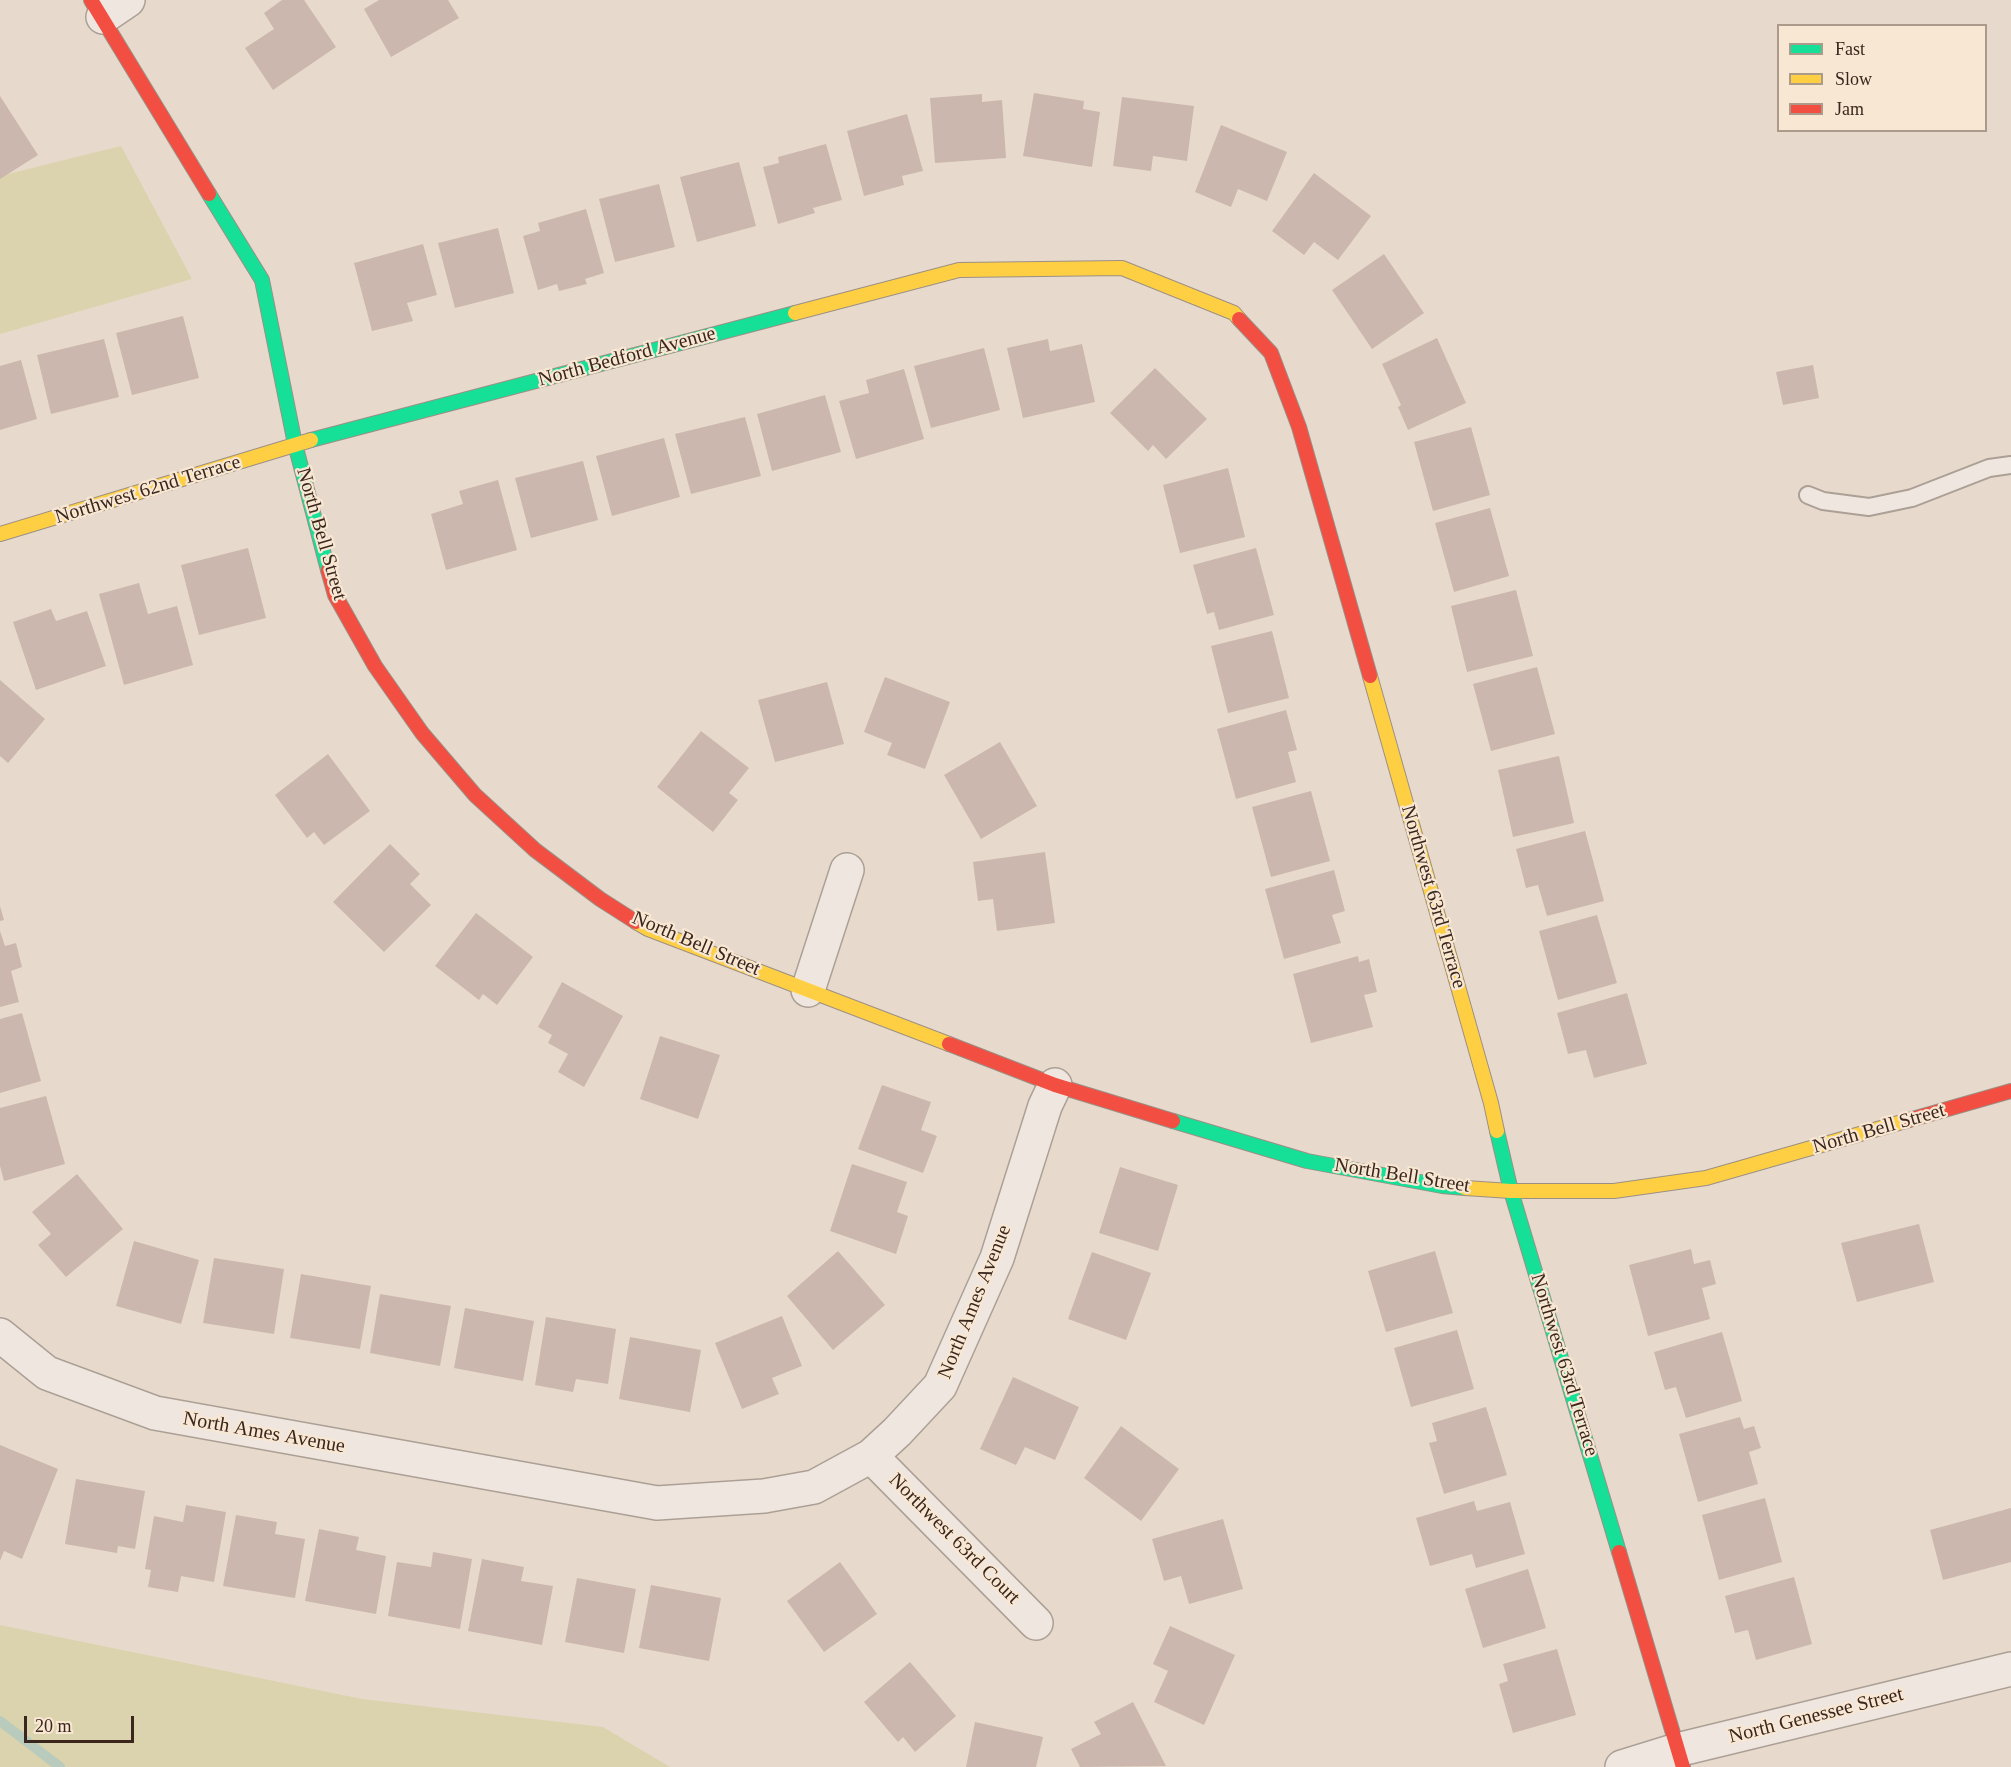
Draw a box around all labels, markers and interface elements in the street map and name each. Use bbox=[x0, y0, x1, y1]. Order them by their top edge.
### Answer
legend bbox=[1777, 24, 1987, 132]
text: Fast bbox=[1835, 39, 1865, 59]
text: Slow bbox=[1835, 69, 1872, 89]
text: Jam bbox=[1835, 99, 1864, 119]
street label: North Bedford Avenue bbox=[536, 322, 718, 392]
street label: Northwest 62nd Terrace bbox=[52, 450, 244, 530]
street label: North Bell Street bbox=[291, 465, 351, 603]
street label: Northwest 63rd Terrace bbox=[1395, 803, 1471, 991]
street label: North Bell Street bbox=[628, 906, 764, 982]
street label: North Bell Street bbox=[1810, 1099, 1948, 1159]
street label: North Bell Street bbox=[1333, 1153, 1471, 1199]
street label: North Ames Avenue bbox=[933, 1221, 1017, 1383]
street label: Northwest 63rd Terrace bbox=[1525, 1271, 1603, 1459]
street label: North Ames Avenue bbox=[181, 1407, 347, 1459]
street label: Northwest 63rd Court bbox=[883, 1468, 1025, 1610]
street label: North Genessee Street bbox=[1726, 1683, 1906, 1749]
scale bar bbox=[27, 1704, 136, 1742]
text: 20 m bbox=[35, 1716, 72, 1736]

